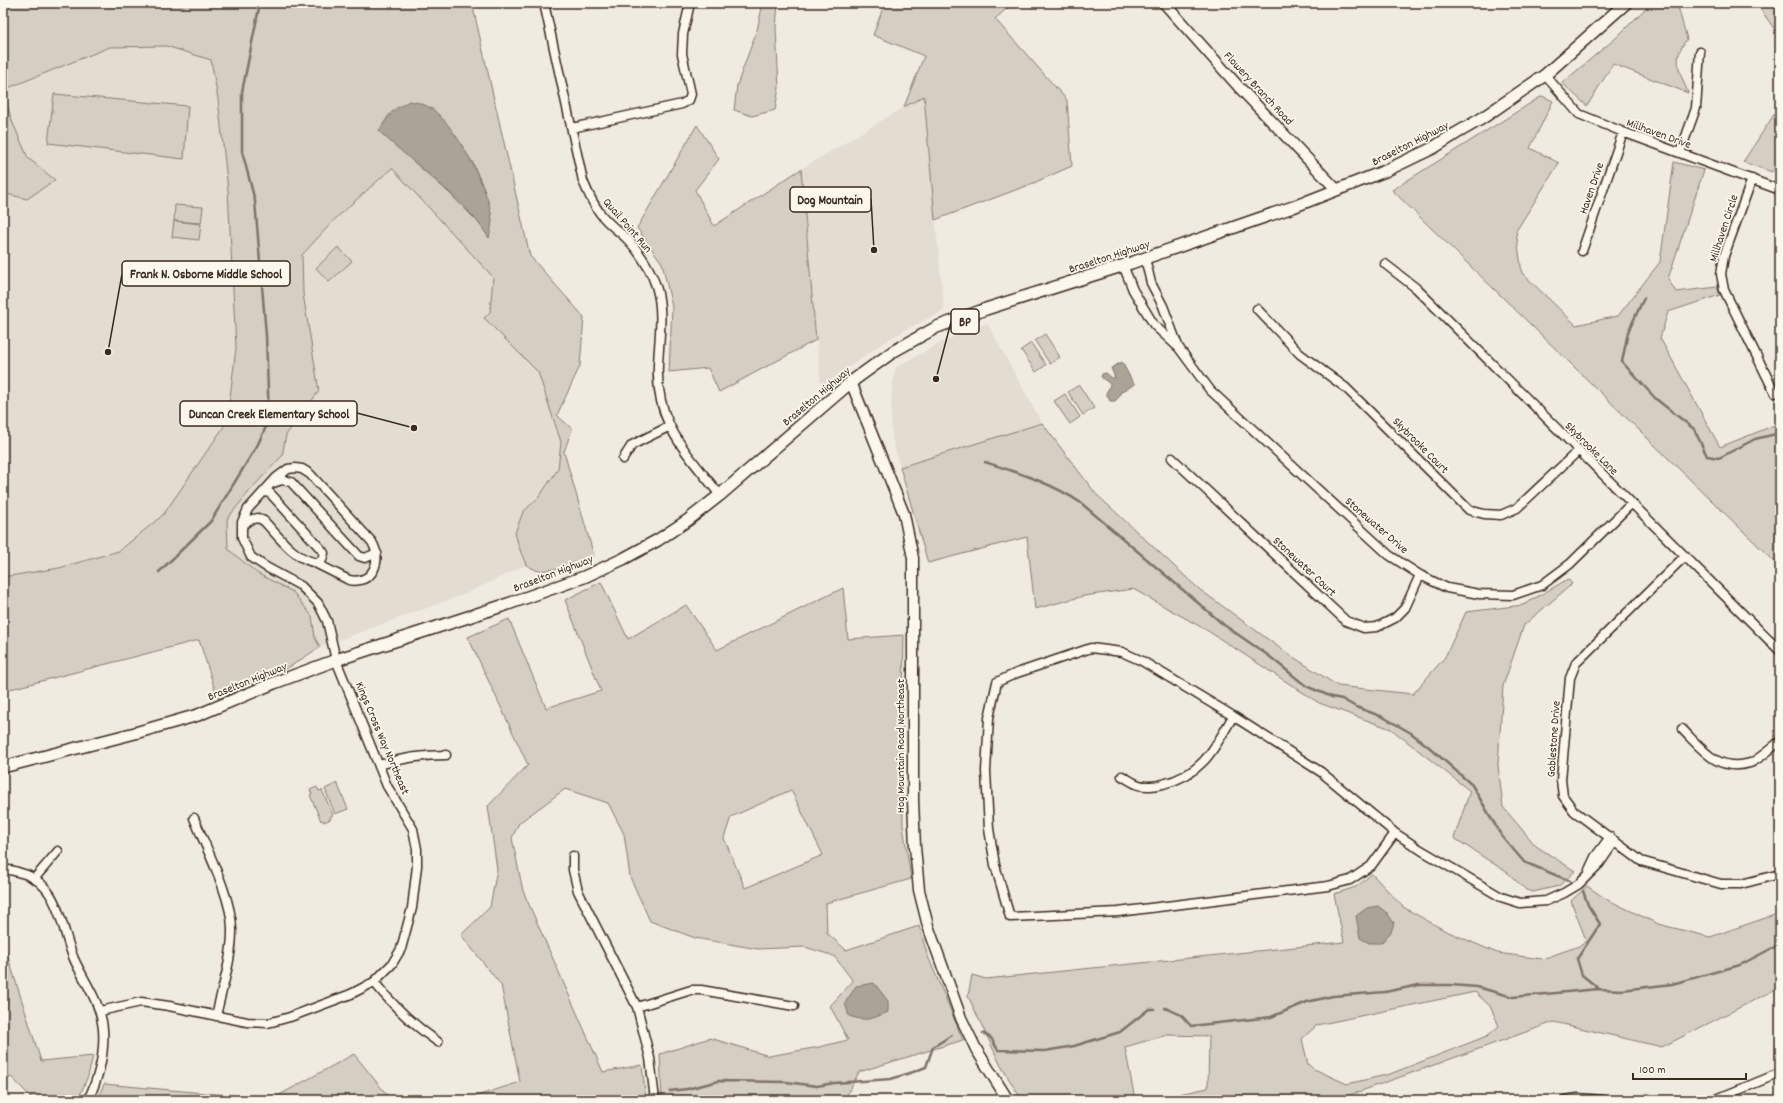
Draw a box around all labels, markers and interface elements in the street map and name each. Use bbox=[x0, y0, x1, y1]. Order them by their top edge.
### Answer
street label: Flowery Branch Road bbox=[1219, 48, 1297, 130]
street label: Millhaven Drive bbox=[1624, 115, 1693, 154]
street label: Braselton Highway bbox=[1369, 117, 1453, 171]
street label: Haven Drive bbox=[1576, 160, 1609, 217]
callout: Dog Mountain bbox=[790, 187, 871, 212]
text: Dog Mountain bbox=[797, 192, 863, 211]
street label: Millhaven Circle bbox=[1705, 192, 1743, 264]
street label: Quail Point Run bbox=[598, 195, 656, 258]
street label: Braselton Highway bbox=[1067, 236, 1153, 279]
callout: Frank N. Osborne Middle School bbox=[122, 261, 290, 286]
text: Frank N. Osborne Middle School bbox=[130, 266, 283, 285]
callout: BP bbox=[951, 309, 979, 334]
text: BP bbox=[959, 314, 971, 333]
street label: Braselton Highway bbox=[779, 363, 856, 431]
callout: Duncan Creek Elementary School bbox=[180, 401, 357, 426]
text: Duncan Creek Elementary School bbox=[189, 406, 350, 425]
street label: Skybrooke Court bbox=[1388, 414, 1452, 479]
street label: Skybrooke Lane bbox=[1560, 418, 1622, 480]
street label: Stonewater Drive bbox=[1341, 494, 1412, 559]
street label: Stonewater Court bbox=[1268, 533, 1340, 601]
street label: Braselton Highway bbox=[511, 551, 597, 597]
street label: Braselton Highway bbox=[205, 658, 291, 706]
street label: Hog Mountain Road Northeast bbox=[893, 678, 910, 813]
street label: Kings Cross Way Northeast bbox=[350, 680, 413, 798]
street label: Gablestone Drive bbox=[1543, 700, 1566, 778]
scale bar bbox=[1633, 1055, 1746, 1081]
text: 100 m bbox=[1639, 1062, 1666, 1079]

